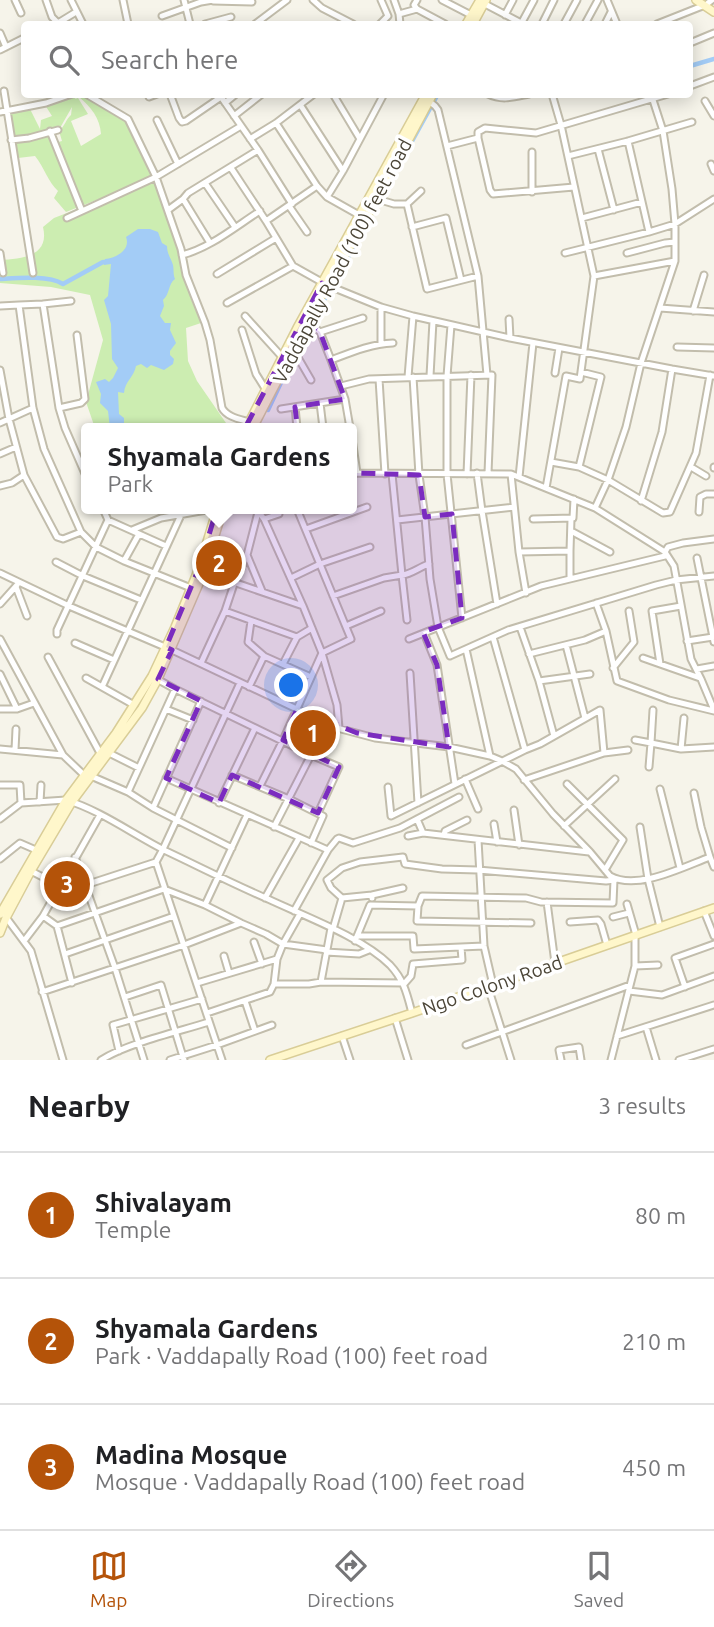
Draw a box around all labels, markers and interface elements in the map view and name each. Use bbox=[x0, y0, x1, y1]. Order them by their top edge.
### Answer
search box bbox=[21, 21, 693, 98]
icon: search bbox=[45, 41, 83, 79]
text: Search here bbox=[101, 45, 238, 74]
street label: Vaddapally Road (100) feet road bbox=[268, 135, 416, 387]
popup bbox=[81, 423, 357, 514]
text: Shyamala Gardens bbox=[108, 442, 330, 471]
text: Park bbox=[108, 471, 153, 496]
pin: 2 bbox=[196, 537, 242, 589]
your location bbox=[274, 668, 308, 702]
pin: 1 bbox=[290, 707, 336, 759]
pin: 3 bbox=[44, 858, 90, 910]
street label: Ngo Colony Road bbox=[419, 951, 565, 1019]
text: Nearby bbox=[28, 1089, 130, 1123]
text: 3 results bbox=[598, 1093, 686, 1118]
text: Shivalayam bbox=[95, 1188, 232, 1217]
text: 1 bbox=[45, 1203, 57, 1228]
text: 80 m bbox=[635, 1203, 686, 1228]
text: Temple bbox=[95, 1217, 171, 1242]
text: Shyamala Gardens bbox=[95, 1314, 318, 1343]
text: 2 bbox=[45, 1329, 57, 1354]
text: 210 m bbox=[622, 1329, 686, 1354]
text: Park · Vaddapally Road (100) feet road bbox=[95, 1343, 488, 1368]
text: Madina Mosque bbox=[95, 1440, 287, 1469]
text: 3 bbox=[45, 1455, 57, 1480]
text: 450 m bbox=[622, 1455, 686, 1480]
text: Mosque · Vaddapally Road (100) feet road bbox=[95, 1469, 525, 1494]
tab: Map bbox=[90, 1547, 128, 1611]
tab: Directions bbox=[307, 1547, 394, 1611]
tab: Saved bbox=[574, 1547, 624, 1611]

